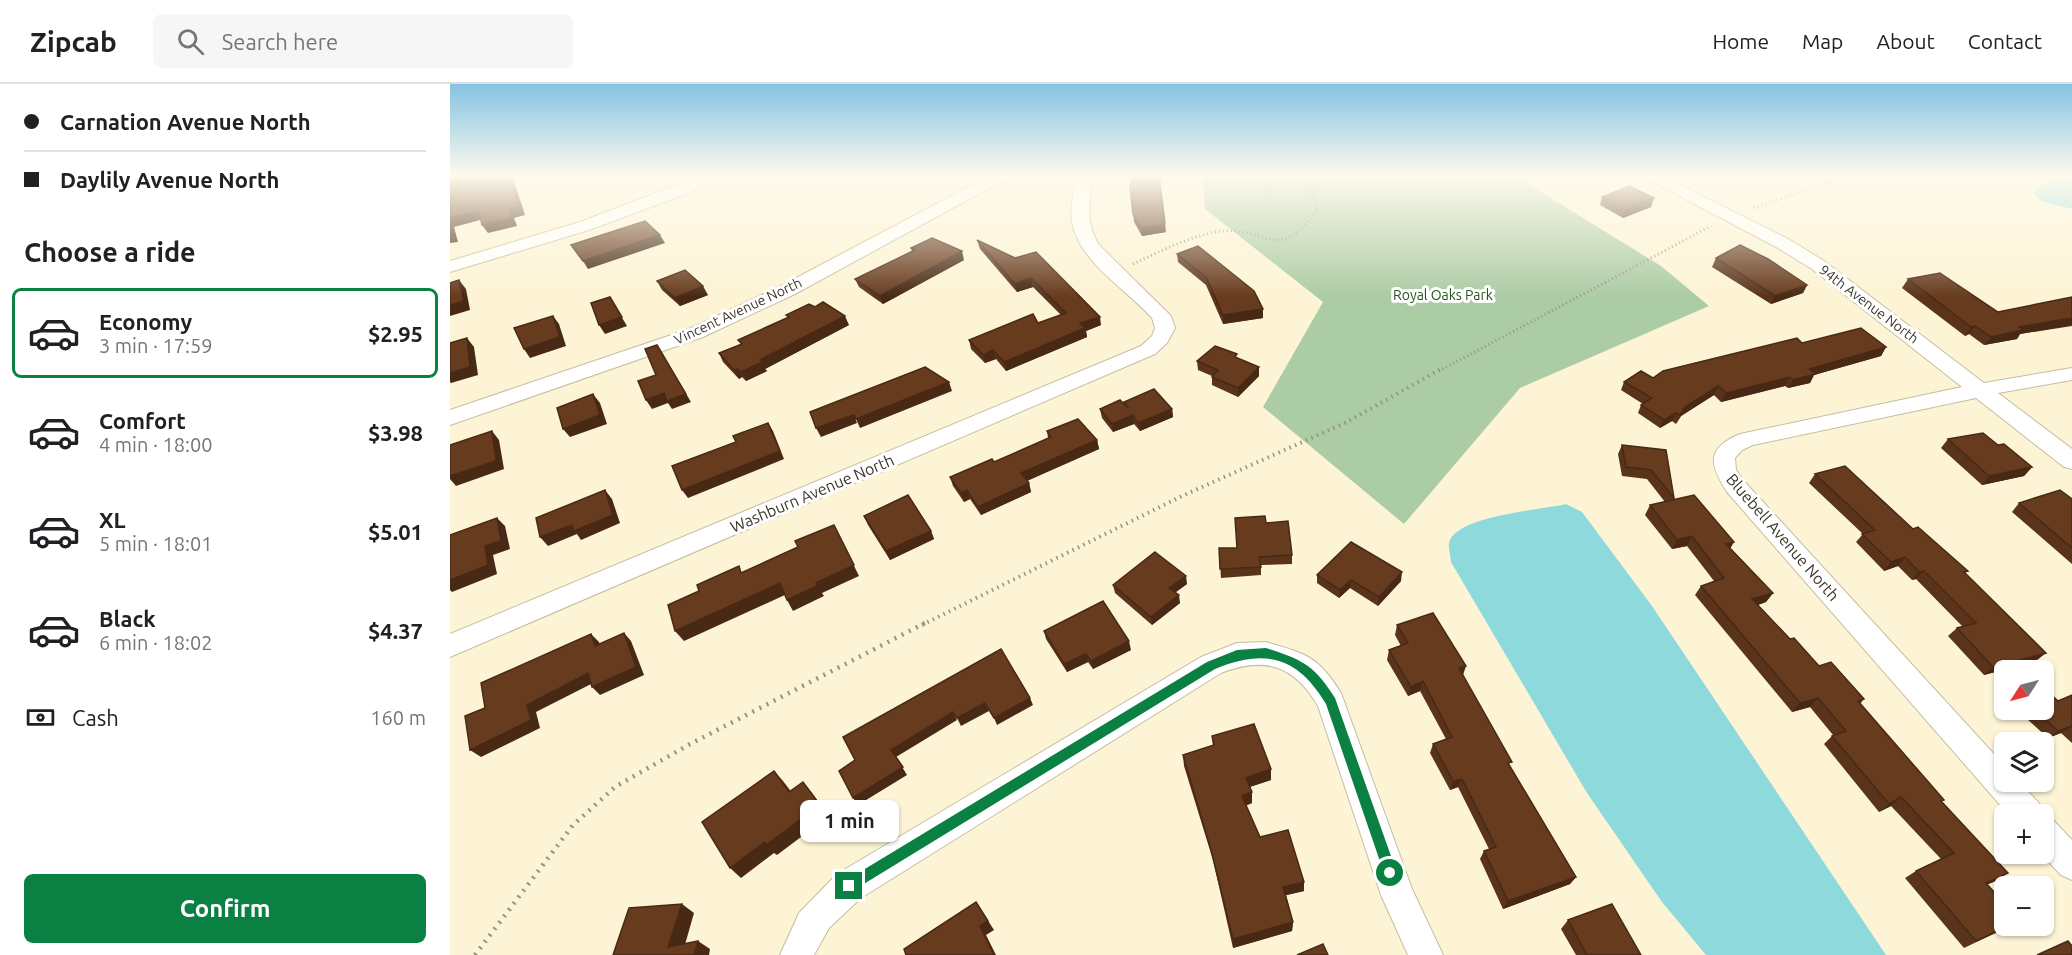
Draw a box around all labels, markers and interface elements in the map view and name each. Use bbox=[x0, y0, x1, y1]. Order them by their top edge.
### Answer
search box bbox=[153, 14, 573, 68]
icon: search bbox=[174, 25, 207, 58]
text: Zipcab bbox=[30, 26, 117, 57]
text: Search here bbox=[222, 29, 338, 54]
text: Home bbox=[1712, 29, 1769, 53]
text: Map bbox=[1802, 29, 1843, 53]
text: About bbox=[1876, 29, 1935, 53]
text: Contact bbox=[1968, 29, 2042, 53]
text: Carnation Avenue North bbox=[60, 109, 311, 134]
text: Daylily Avenue North bbox=[60, 167, 279, 192]
text: Choose a ride bbox=[24, 237, 196, 267]
street label: 94th Avenue North bbox=[1816, 262, 1922, 346]
street label: Vincent Avenue North bbox=[672, 274, 804, 348]
park label: Royal Oaks Park bbox=[1393, 287, 1493, 303]
icon: car bbox=[27, 306, 81, 360]
text: Economy bbox=[99, 309, 192, 334]
text: $2.95 bbox=[368, 321, 423, 346]
text: 3 min · 17:59 bbox=[99, 334, 213, 357]
icon: car bbox=[27, 405, 81, 459]
text: Comfort bbox=[99, 408, 186, 433]
text: $3.98 bbox=[368, 420, 423, 445]
text: 4 min · 18:00 bbox=[99, 433, 213, 456]
street label: Washburn Avenue North bbox=[727, 450, 897, 536]
street label: Bluebell Avenue North bbox=[1723, 470, 1843, 604]
icon: car bbox=[27, 504, 81, 558]
text: XL bbox=[99, 507, 126, 532]
text: $5.01 bbox=[368, 519, 423, 544]
text: 5 min · 18:01 bbox=[99, 532, 213, 555]
icon: car bbox=[27, 603, 81, 657]
text: Black bbox=[99, 606, 156, 631]
text: $4.37 bbox=[368, 618, 423, 643]
text: 6 min · 18:02 bbox=[99, 631, 213, 654]
north arrow bbox=[1994, 660, 2054, 720]
map controls bbox=[1994, 660, 2054, 936]
icon: cash bbox=[24, 701, 57, 734]
text: Cash bbox=[72, 705, 119, 730]
text: 160 m bbox=[370, 706, 426, 729]
button: layers bbox=[1994, 732, 2054, 792]
callout: 1 min bbox=[800, 799, 898, 841]
button: + bbox=[1994, 804, 2054, 864]
text: 1 min bbox=[824, 809, 875, 832]
route start bbox=[1376, 859, 1403, 886]
route end bbox=[835, 872, 862, 899]
button: Confirm bbox=[24, 874, 426, 943]
button: − bbox=[1994, 876, 2054, 936]

